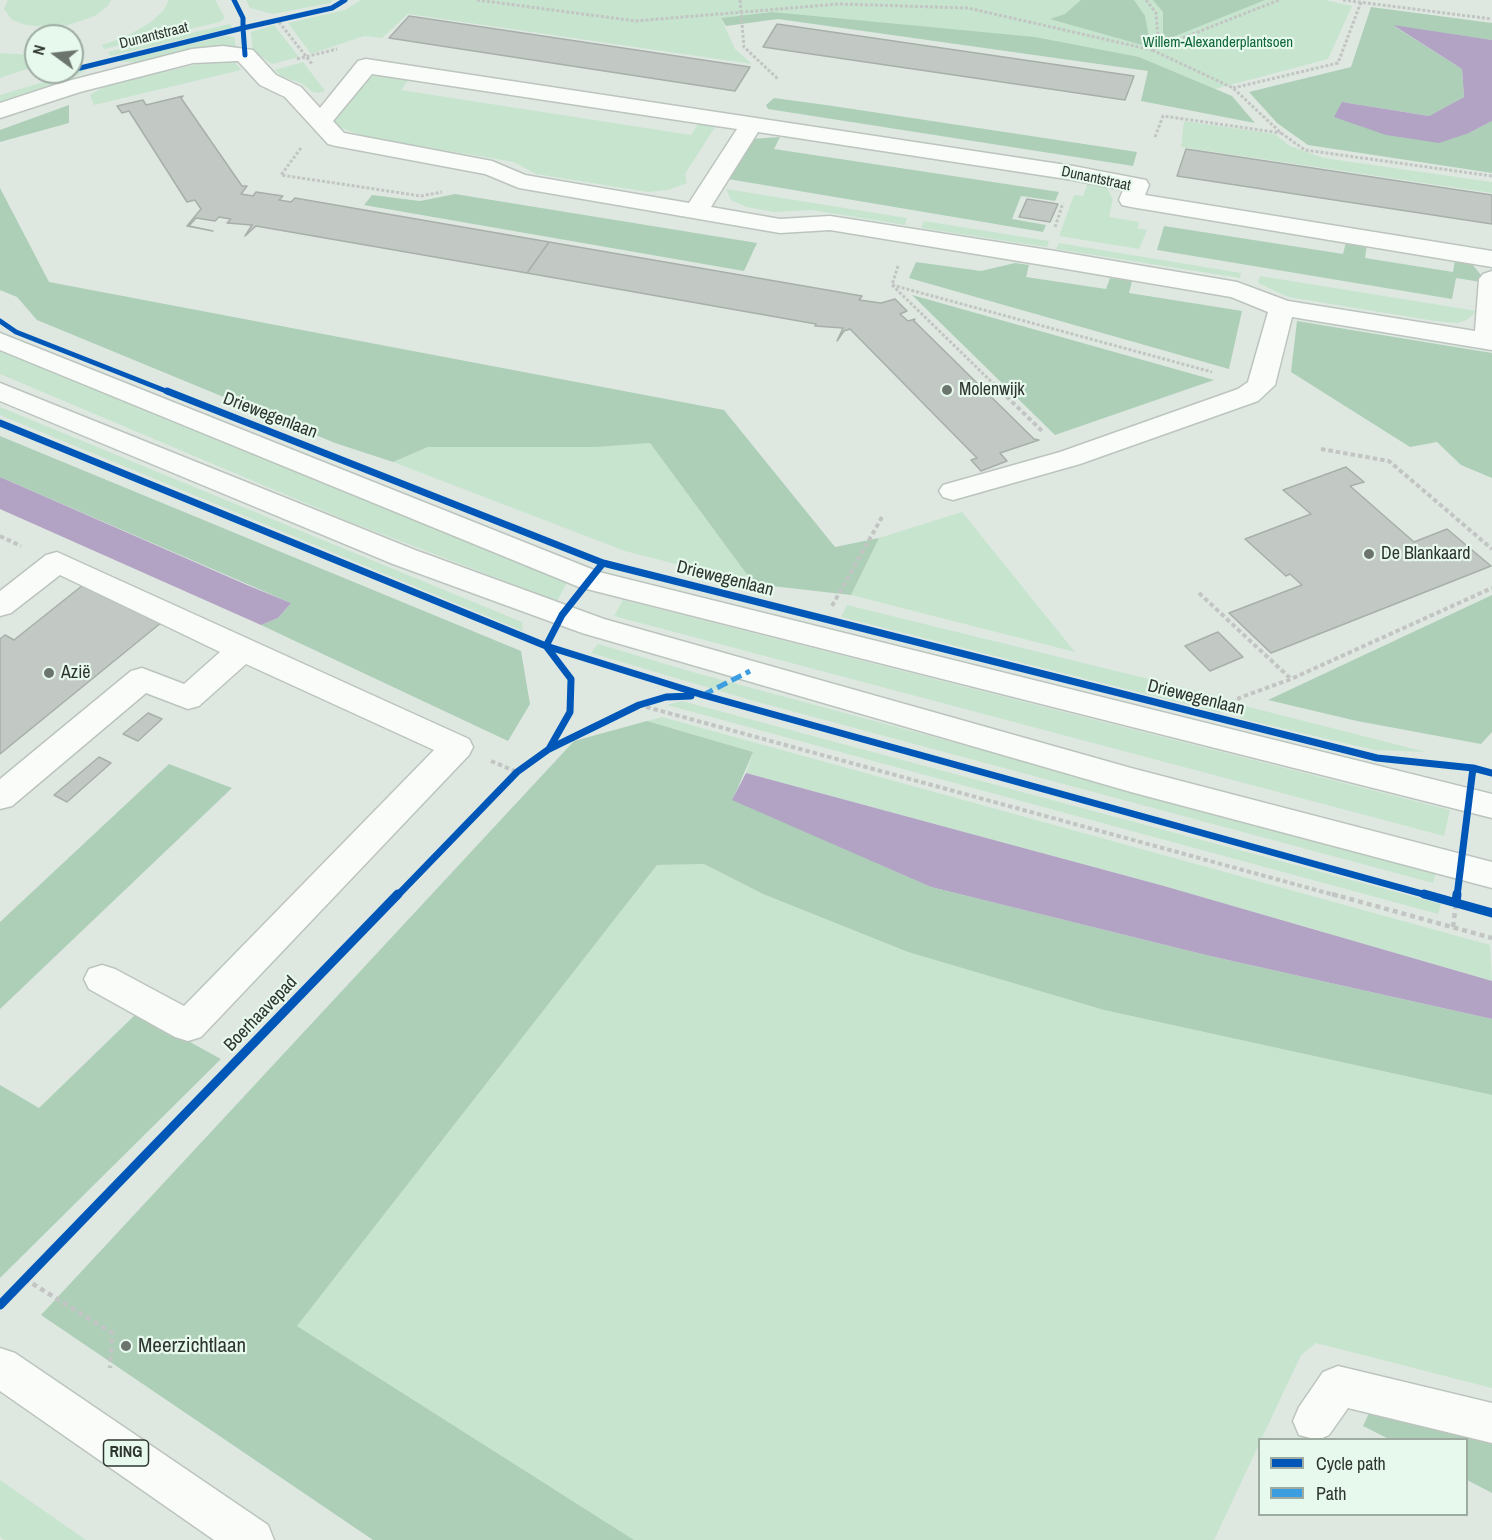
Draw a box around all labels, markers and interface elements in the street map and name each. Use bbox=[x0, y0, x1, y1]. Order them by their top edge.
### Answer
street label: Dunantstraat bbox=[118, 19, 190, 53]
north arrow bbox=[24, 24, 84, 84]
park label: Willem-Alexanderplantsoen bbox=[1143, 34, 1293, 52]
text: N bbox=[27, 42, 50, 57]
street label: Dunantstraat bbox=[1060, 163, 1132, 195]
place label: Molenwijk bbox=[959, 379, 1025, 401]
marker: Molenwijk bbox=[940, 383, 954, 397]
street label: Driewegenlaan bbox=[220, 388, 320, 444]
place label: De Blankaard bbox=[1381, 543, 1470, 565]
marker: De Blankaard bbox=[1362, 547, 1376, 561]
street label: Driewegenlaan bbox=[674, 557, 776, 601]
place label: Azië bbox=[61, 662, 91, 684]
marker: Azië bbox=[42, 666, 56, 680]
street label: Driewegenlaan bbox=[1145, 676, 1247, 720]
street label: Boerhaavepad bbox=[220, 972, 302, 1056]
place label: Meerzichtlaan bbox=[138, 1333, 246, 1359]
marker: Meerzichtlaan bbox=[119, 1339, 133, 1353]
legend bbox=[1258, 1438, 1468, 1516]
road number: RING bbox=[104, 1440, 148, 1466]
text: Cycle path bbox=[1316, 1451, 1386, 1476]
text: Path bbox=[1316, 1481, 1346, 1506]

